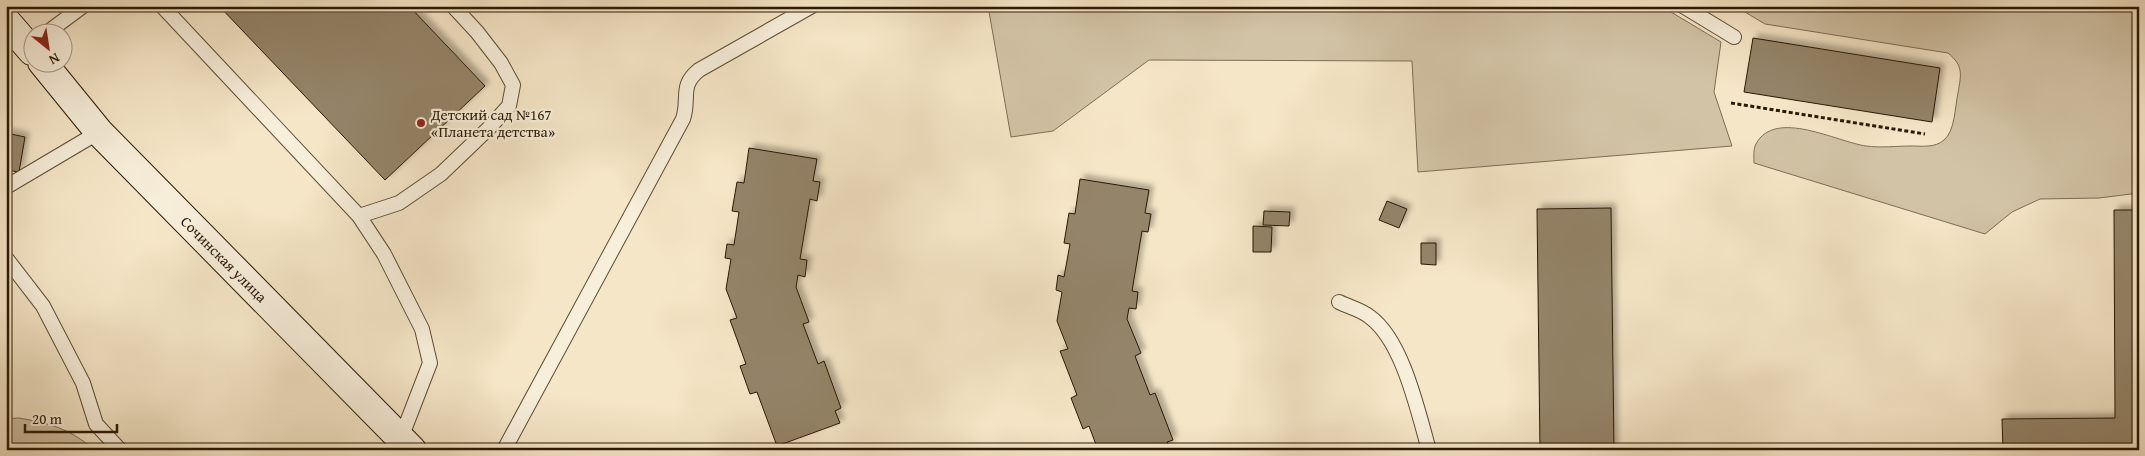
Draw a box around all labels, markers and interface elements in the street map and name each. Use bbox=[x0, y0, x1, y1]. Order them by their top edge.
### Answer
north arrow bbox=[22, 22, 72, 72]
text: N bbox=[45, 48, 64, 71]
place label: Детский сад №167 «Планета детства» bbox=[430, 104, 555, 142]
marker: Детский сад №167 «Планета детства» bbox=[415, 117, 427, 129]
street label: Сочинская улица bbox=[176, 211, 273, 308]
scale bar bbox=[25, 401, 118, 433]
text: 20 m bbox=[32, 408, 63, 429]

